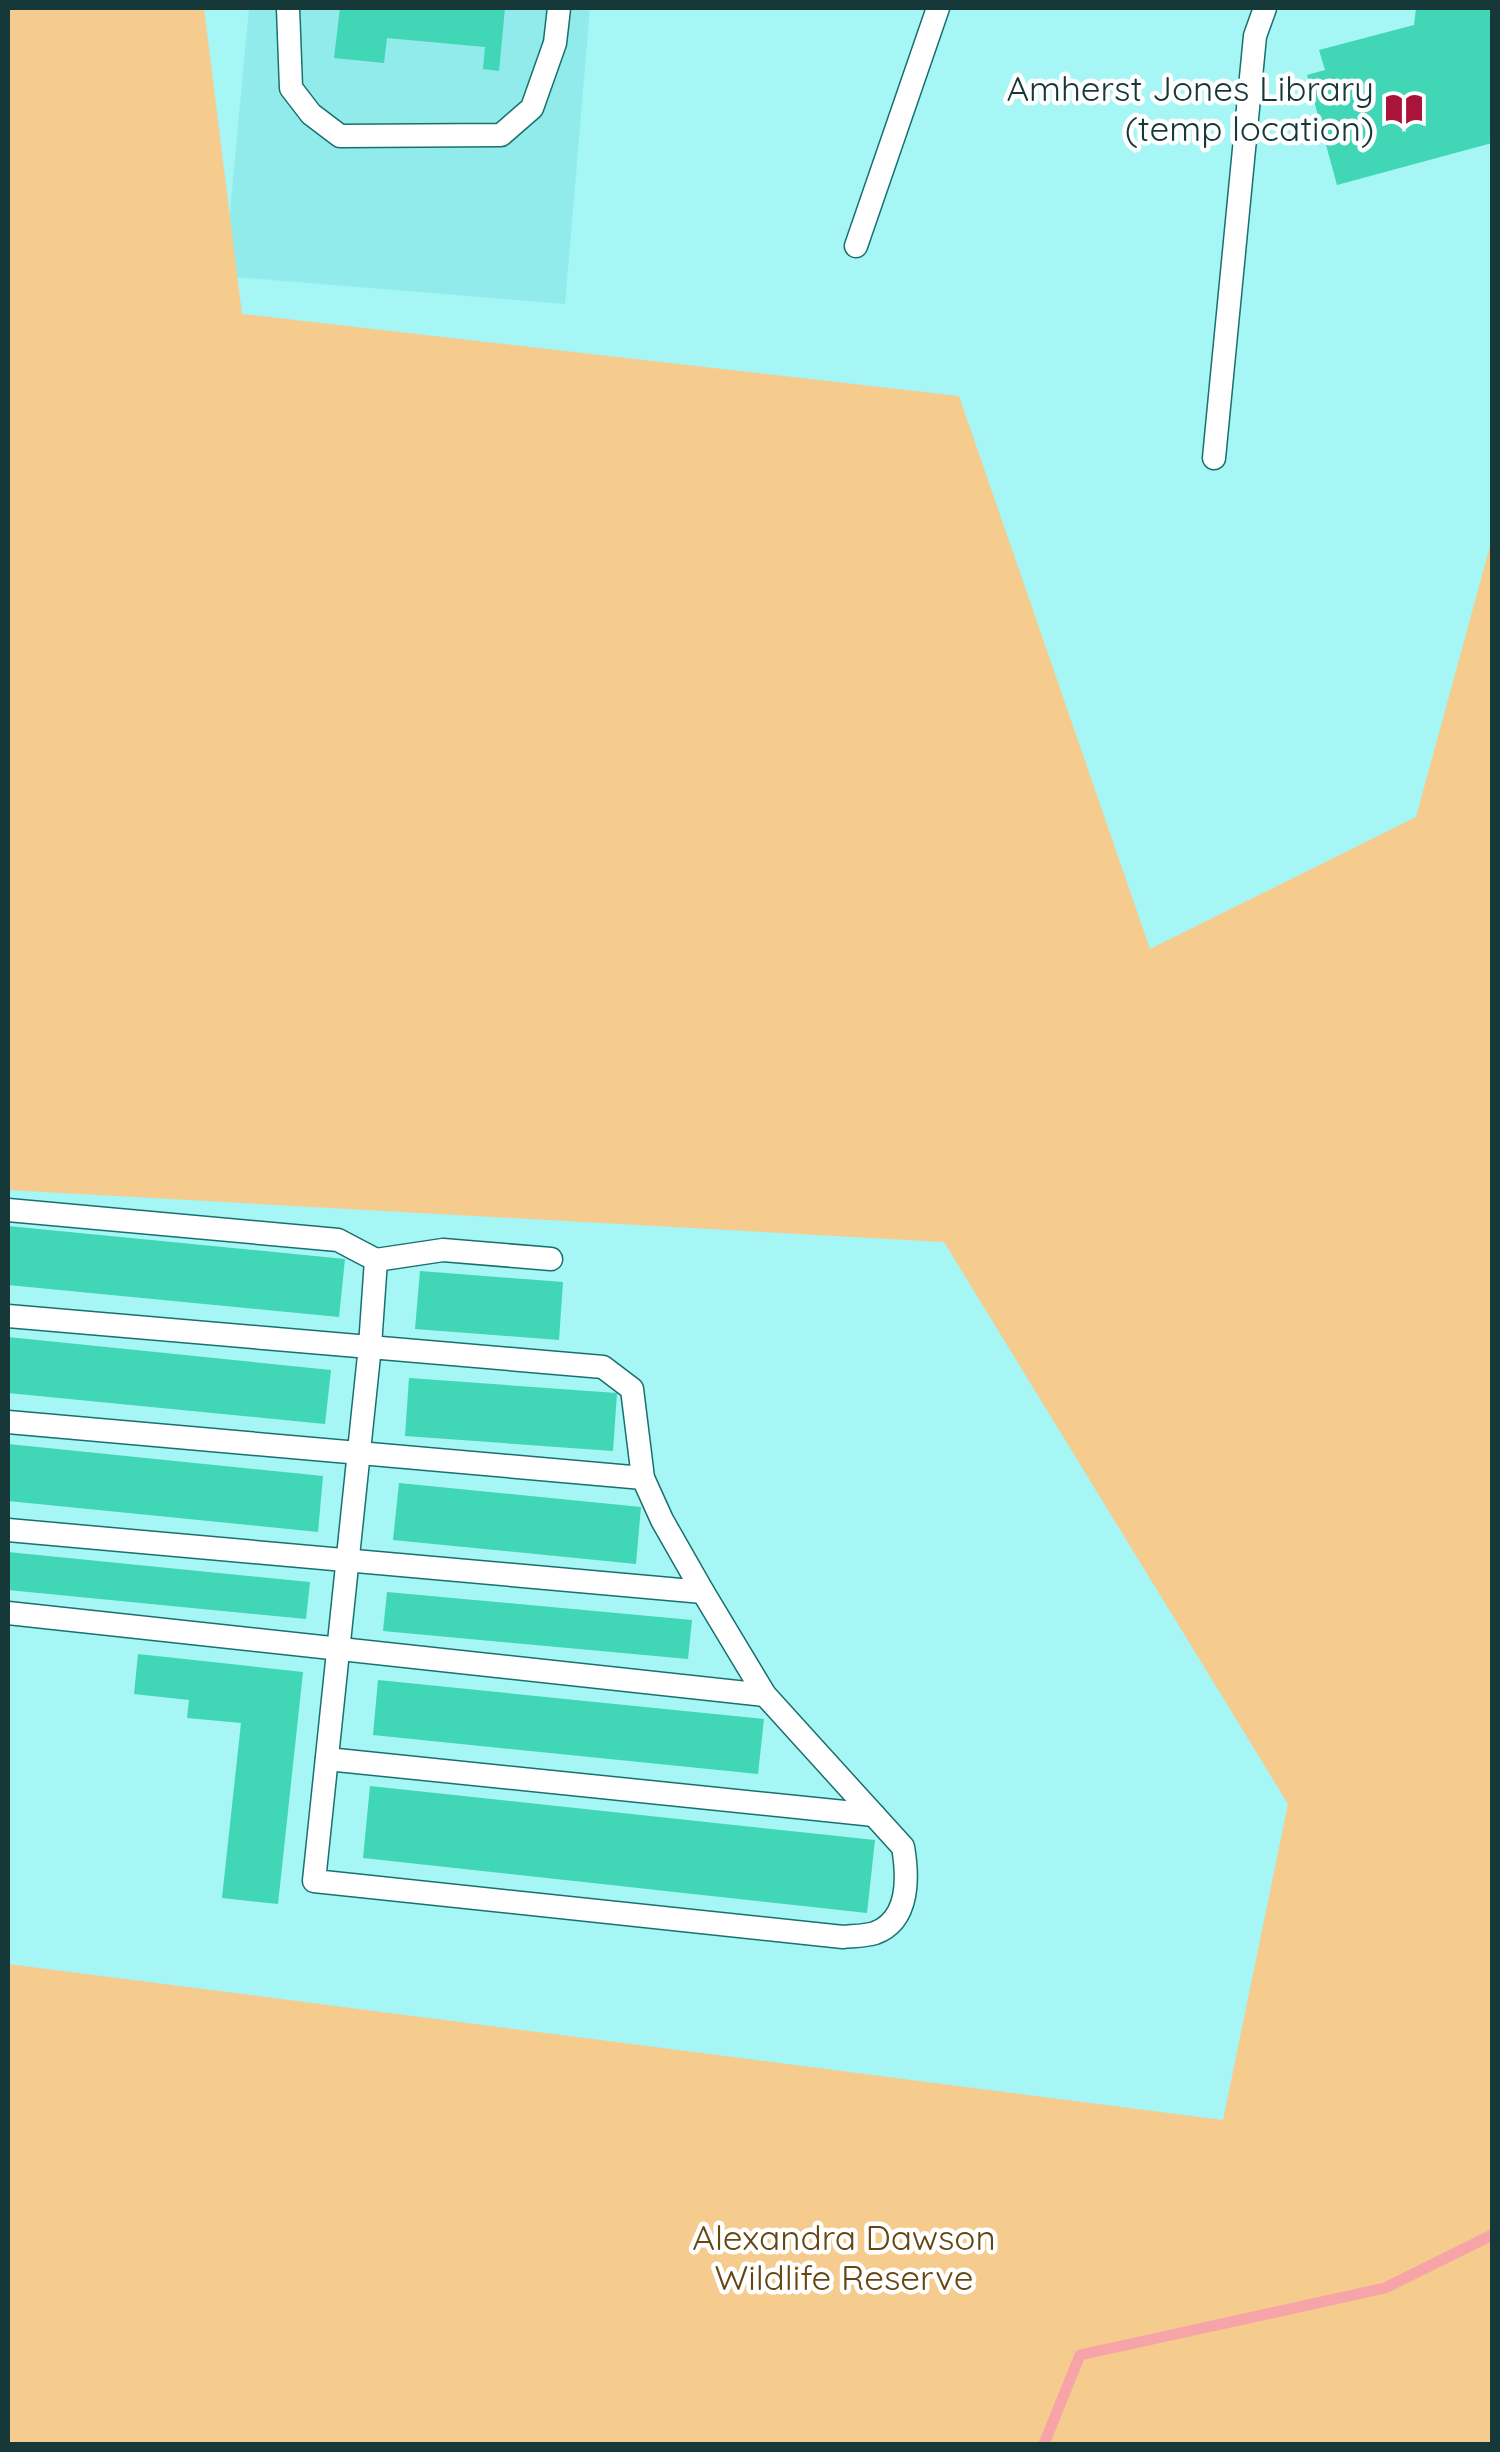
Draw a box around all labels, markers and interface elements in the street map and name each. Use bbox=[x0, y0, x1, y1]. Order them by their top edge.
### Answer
place label: Amherst Jones Library (temp location) bbox=[1006, 66, 1374, 150]
library icon: Amherst Jones Library (temp location) bbox=[1383, 88, 1425, 130]
park label: Alexandra Dawson Wildlife Reserve bbox=[692, 2215, 996, 2299]

